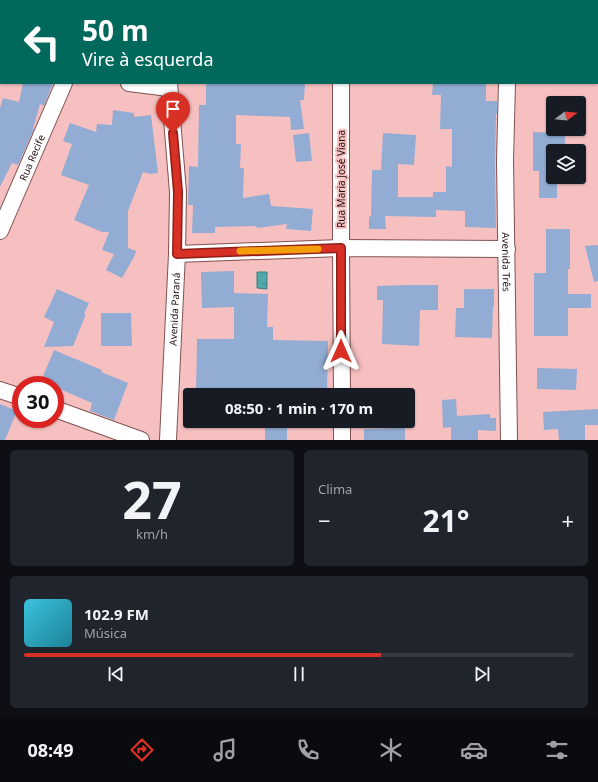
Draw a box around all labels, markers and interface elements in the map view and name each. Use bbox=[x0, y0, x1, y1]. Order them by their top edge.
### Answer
text: 50 m bbox=[82, 11, 149, 49]
icon: left bbox=[16, 16, 68, 68]
text: Vire à esquerda bbox=[82, 47, 214, 71]
pin bbox=[156, 92, 190, 133]
north arrow bbox=[546, 96, 586, 136]
map controls bbox=[546, 96, 586, 184]
icon: arrive bbox=[162, 98, 184, 120]
street label: Rua Maria José Viana bbox=[334, 130, 348, 228]
street label: Rua Recife bbox=[16, 132, 48, 183]
button: layers bbox=[546, 144, 586, 184]
street label: Avenida Três bbox=[499, 232, 514, 292]
street label: Avenida Paraná bbox=[166, 272, 183, 346]
position arrow bbox=[320, 330, 362, 372]
speed limit sign: 30 bbox=[12, 376, 64, 428]
text: 08:50 · 1 min · 170 m bbox=[225, 398, 373, 418]
text: 27 bbox=[122, 463, 182, 534]
text: Clima bbox=[318, 480, 352, 498]
text: 21° bbox=[422, 500, 470, 541]
text: − bbox=[318, 505, 331, 535]
text: + bbox=[561, 505, 574, 535]
text: km/h bbox=[136, 525, 168, 543]
text: 102.9 FM bbox=[84, 604, 149, 624]
text: Música bbox=[84, 624, 127, 642]
icon: previous bbox=[105, 663, 127, 685]
icon: pause bbox=[288, 663, 310, 685]
icon: next bbox=[471, 663, 493, 685]
icon: directions bbox=[128, 736, 156, 764]
icon: music bbox=[211, 736, 239, 764]
icon: phone bbox=[294, 736, 322, 764]
icon: climate bbox=[377, 736, 405, 764]
icon: car bbox=[460, 736, 488, 764]
icon: filters bbox=[543, 736, 571, 764]
text: 08:49 bbox=[27, 738, 74, 762]

